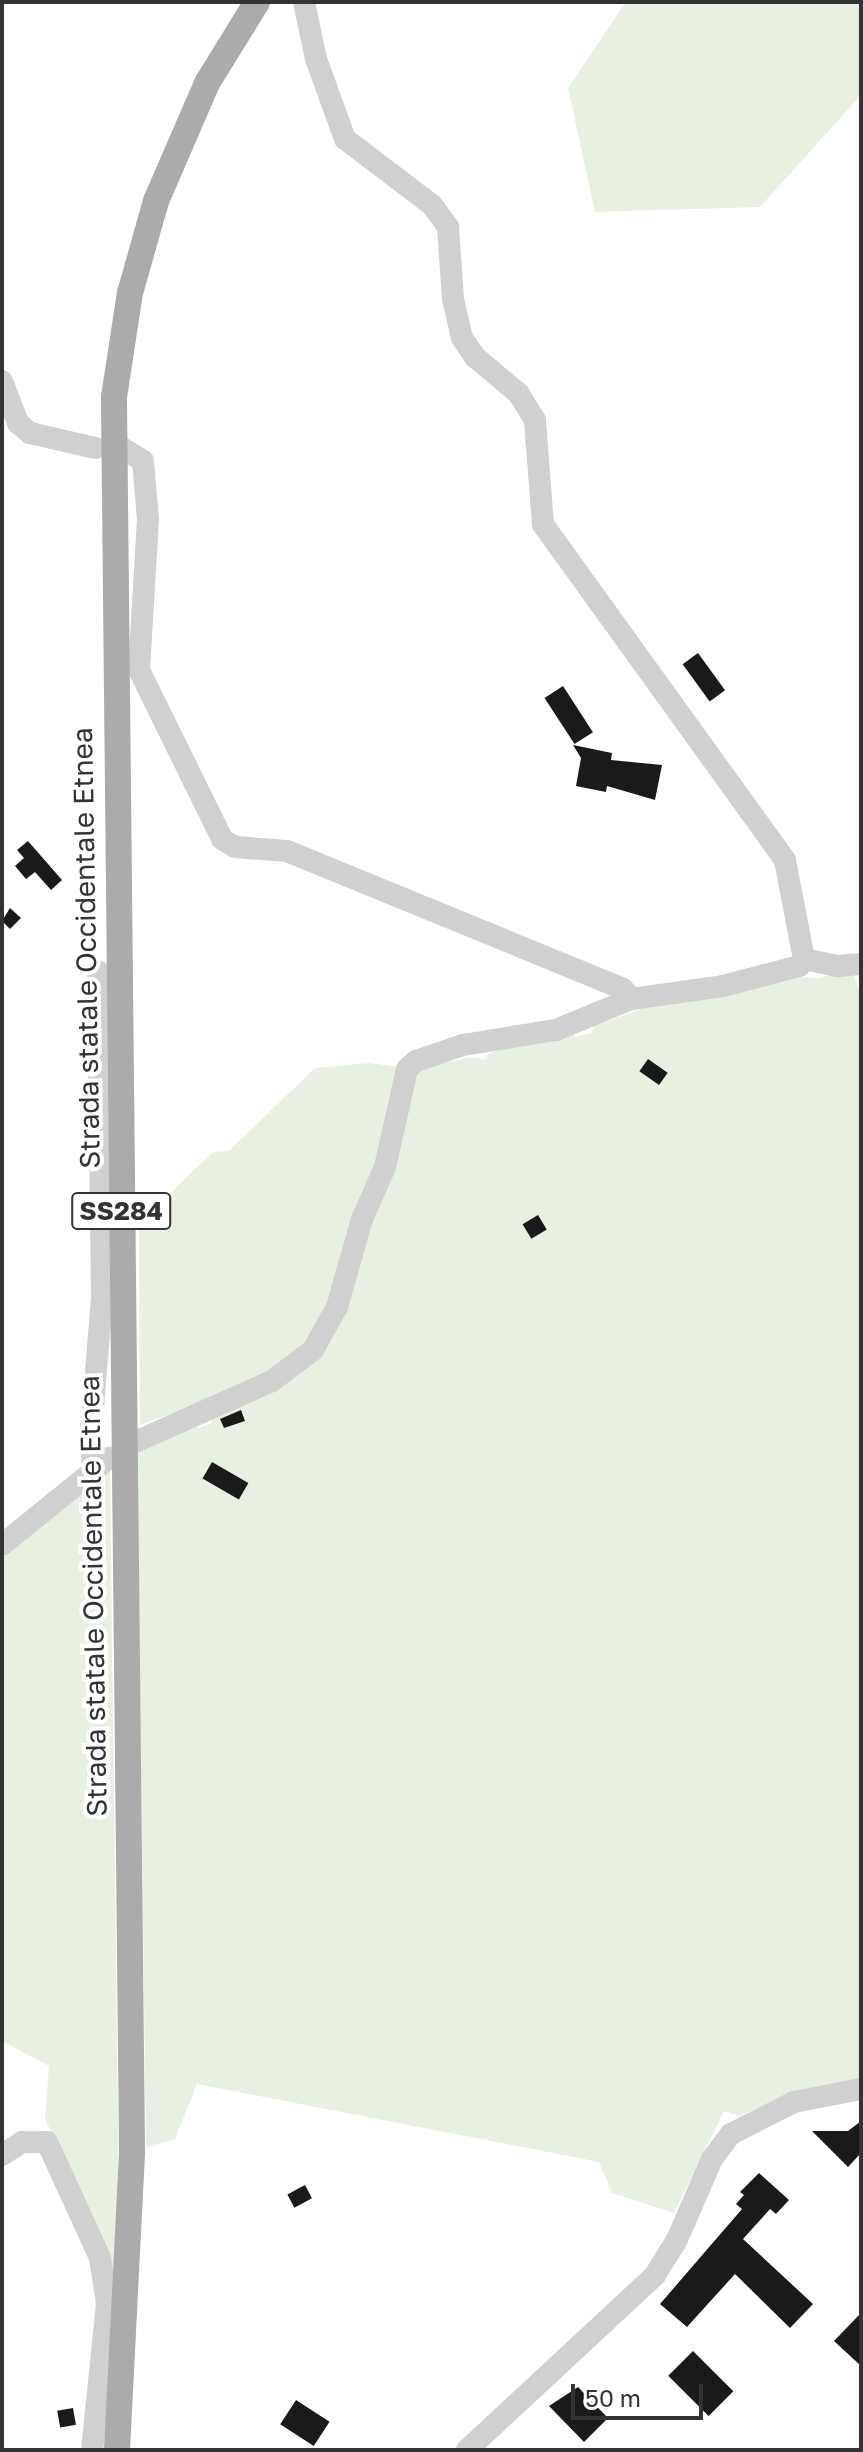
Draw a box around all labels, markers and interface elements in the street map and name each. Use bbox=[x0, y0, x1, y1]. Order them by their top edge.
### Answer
street label: Strada statale Occidentale Etnea bbox=[65, 727, 107, 1169]
road number: SS284 bbox=[71, 1189, 171, 1233]
street label: Strada statale Occidentale Etnea bbox=[72, 1375, 114, 1817]
scale bar bbox=[575, 2368, 707, 2418]
text: 50 m bbox=[585, 2383, 641, 2412]

